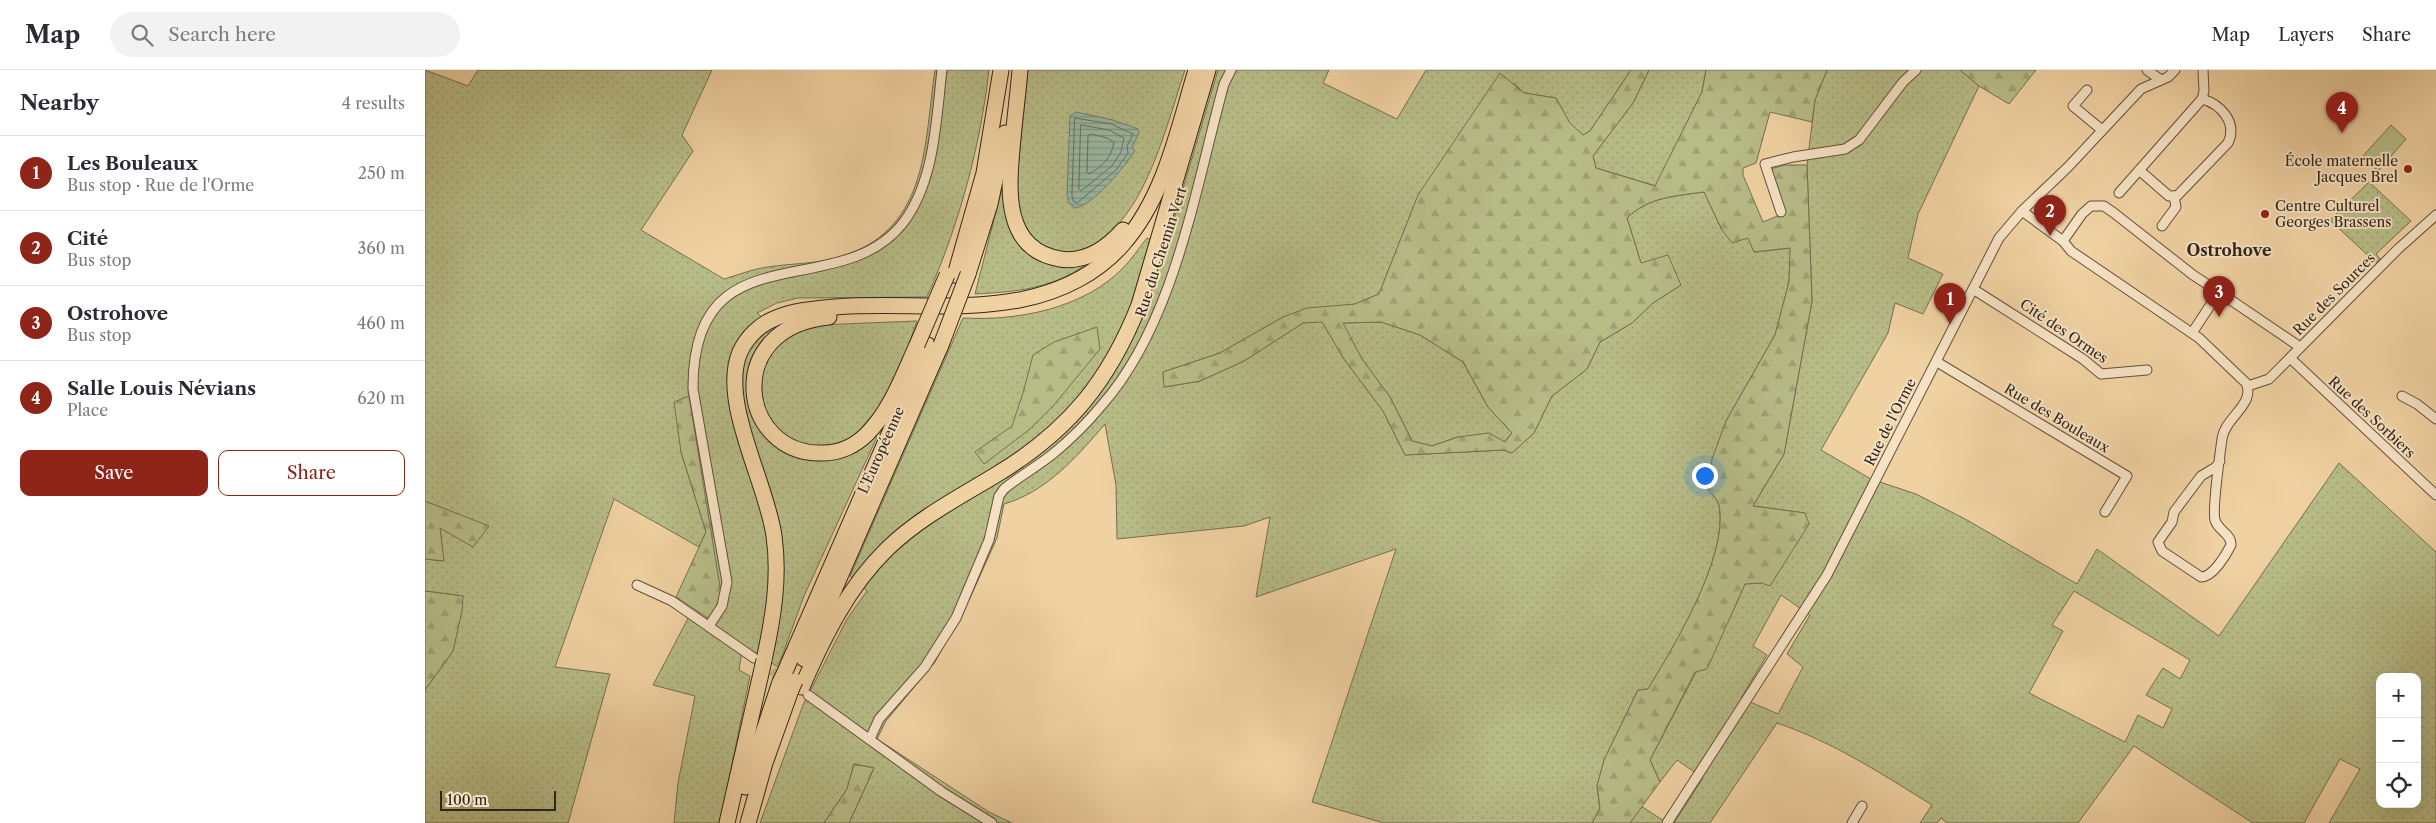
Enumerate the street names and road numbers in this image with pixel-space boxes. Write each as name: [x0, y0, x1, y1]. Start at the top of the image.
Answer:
street label: Rue du Chemin Vert: [1132, 185, 1191, 319]
street label: Rue des Sources: [2289, 249, 2379, 339]
street label: Cité des Ormes: [2017, 295, 2111, 367]
street label: Rue des Sorbiers: [2325, 372, 2419, 462]
street label: Rue de l'Orme: [1860, 375, 1920, 469]
street label: Rue des Bouleaux: [2001, 379, 2114, 457]
street label: L'Européenne: [854, 404, 908, 496]

